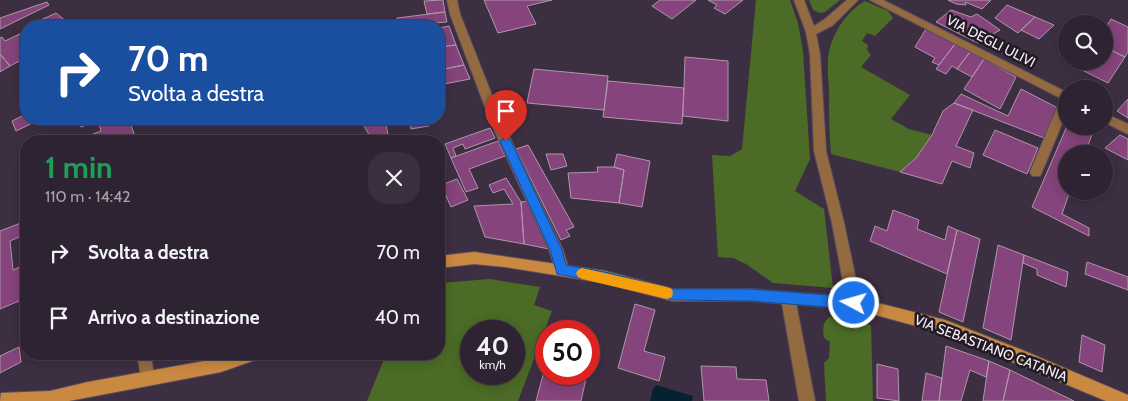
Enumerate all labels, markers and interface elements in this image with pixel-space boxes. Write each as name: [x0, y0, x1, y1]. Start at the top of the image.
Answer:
street label: VIA DEGLI ULIVI: [943, 11, 1039, 71]
map controls: [1058, 15, 1113, 200]
button: search: [1058, 15, 1113, 70]
text: 70 m: [128, 37, 209, 80]
icon: right: [45, 40, 110, 105]
text: Svolta a destra: [128, 80, 264, 107]
button: +: [1058, 80, 1113, 135]
pin: [485, 90, 527, 141]
icon: arrive: [492, 97, 520, 125]
button: −: [1058, 145, 1113, 200]
text: 1 min: [45, 149, 113, 186]
button: close: [368, 152, 420, 204]
text: 110 m · 14:42: [45, 187, 131, 206]
icon: right: [45, 239, 73, 267]
text: Svolta a destra: [88, 241, 209, 264]
text: 70 m: [376, 241, 420, 264]
position arrow: [827, 276, 879, 328]
icon: arrive: [45, 304, 73, 332]
text: Arrivo a destinazione: [88, 306, 259, 329]
text: 40 m: [375, 306, 420, 329]
street label: VIA SEBASTIANO CATANIA: [912, 311, 1070, 386]
speed limit sign: 50: [535, 320, 600, 385]
text: 40: [476, 331, 509, 361]
text: km/h: [479, 357, 506, 372]

